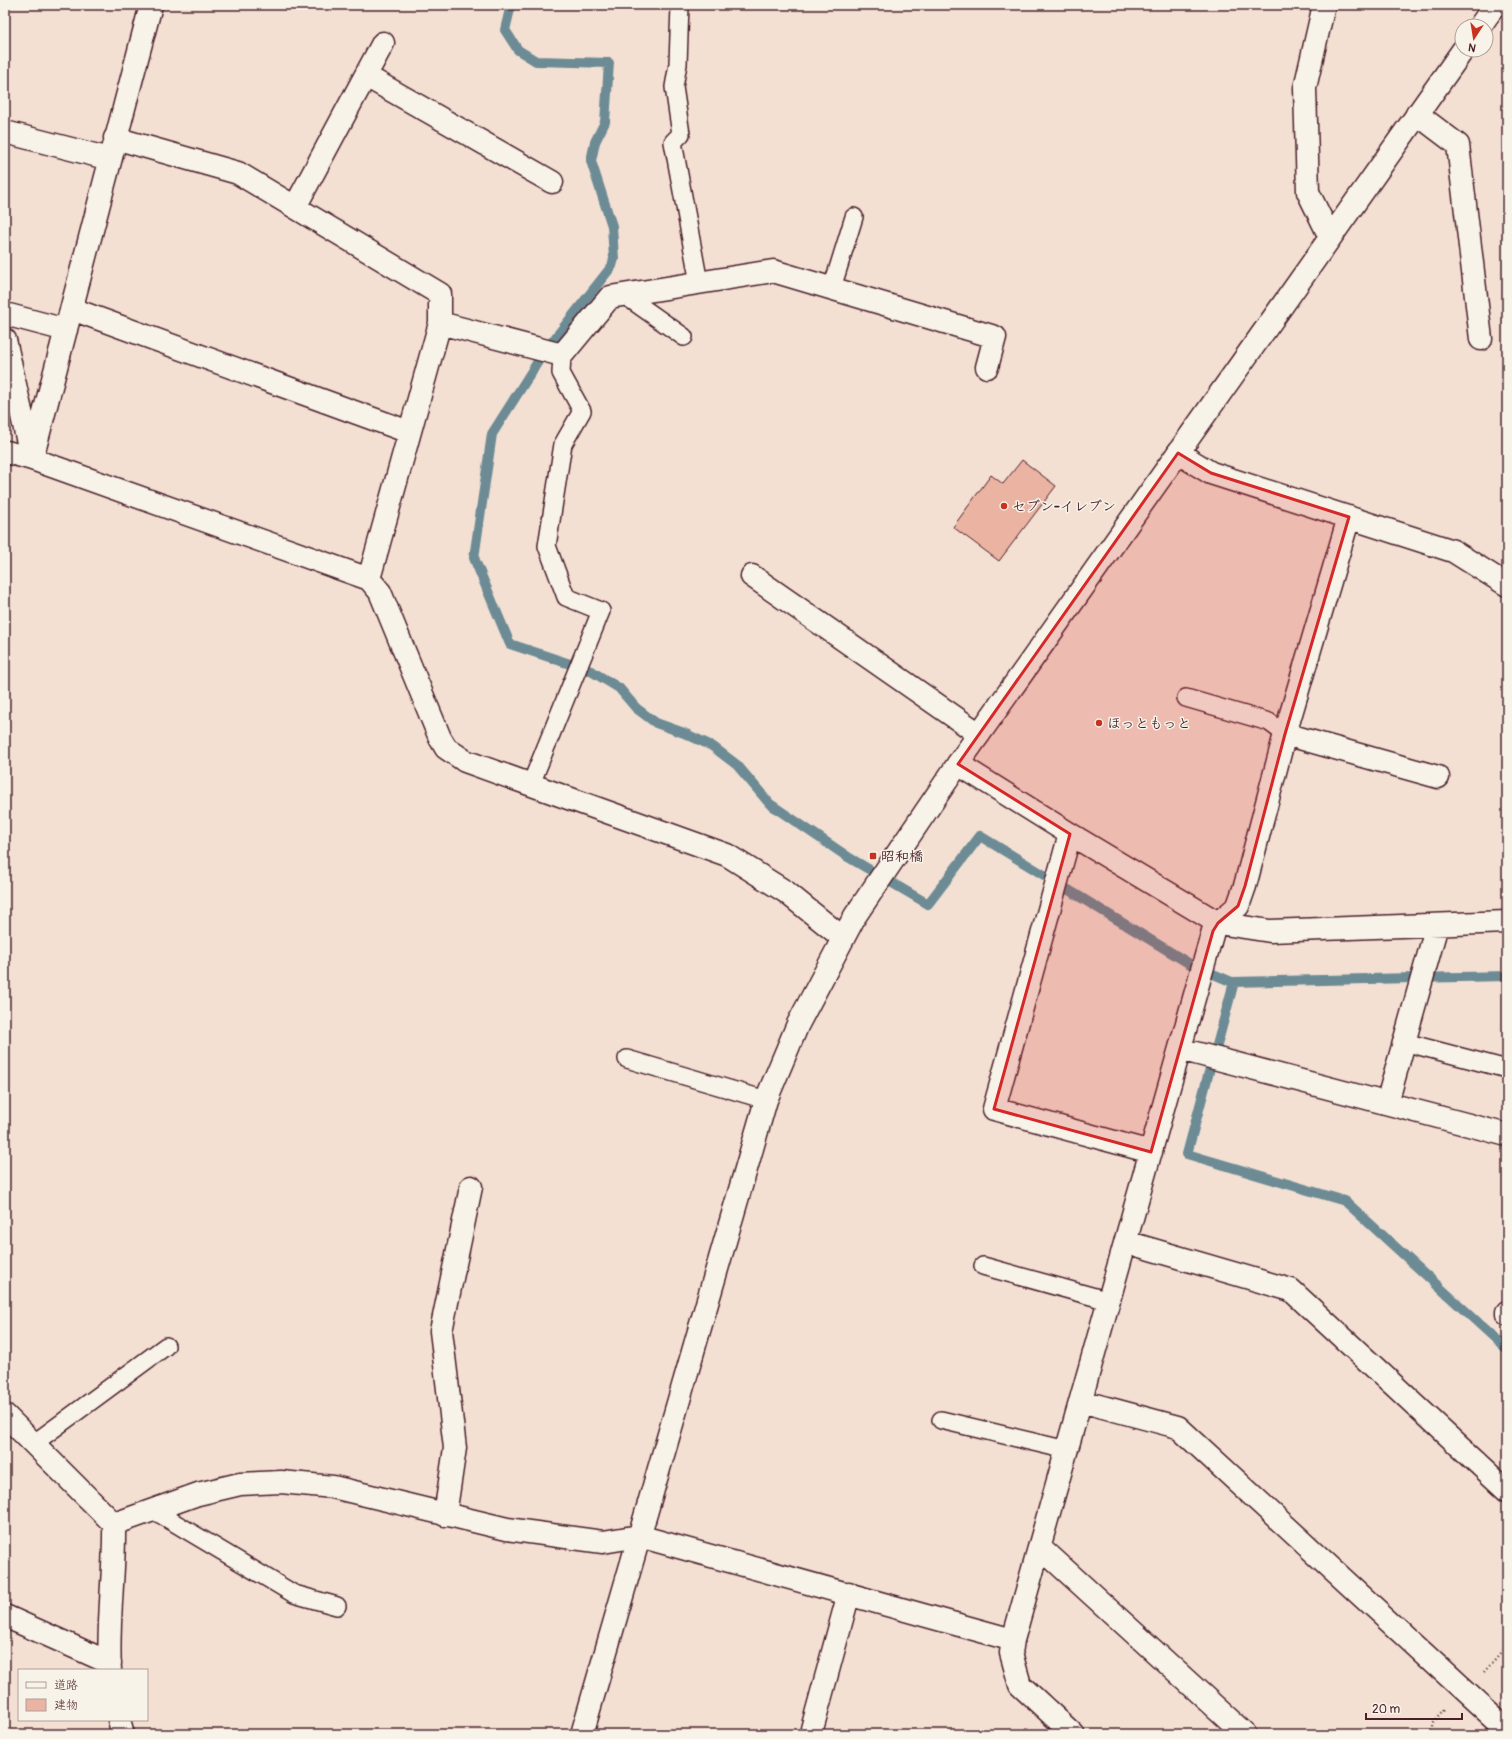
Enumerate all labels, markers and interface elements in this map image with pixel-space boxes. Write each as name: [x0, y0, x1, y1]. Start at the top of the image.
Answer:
north arrow: [1454, 18, 1494, 58]
text: N: [1466, 40, 1477, 54]
place label: セブン-イレブン: [1012, 498, 1116, 515]
marker: セブン-イレブン: [999, 501, 1009, 511]
place label: ほっともっと: [1107, 715, 1191, 732]
marker: ほっともっと: [1094, 718, 1104, 728]
place label: 昭和橋: [881, 848, 923, 865]
marker: 昭和橋: [868, 851, 878, 861]
legend: [18, 1669, 148, 1721]
text: 道路: [54, 1678, 78, 1693]
scale bar: [1366, 1695, 1462, 1721]
text: 建物: [54, 1698, 78, 1713]
text: 20 m: [1372, 1702, 1401, 1717]

